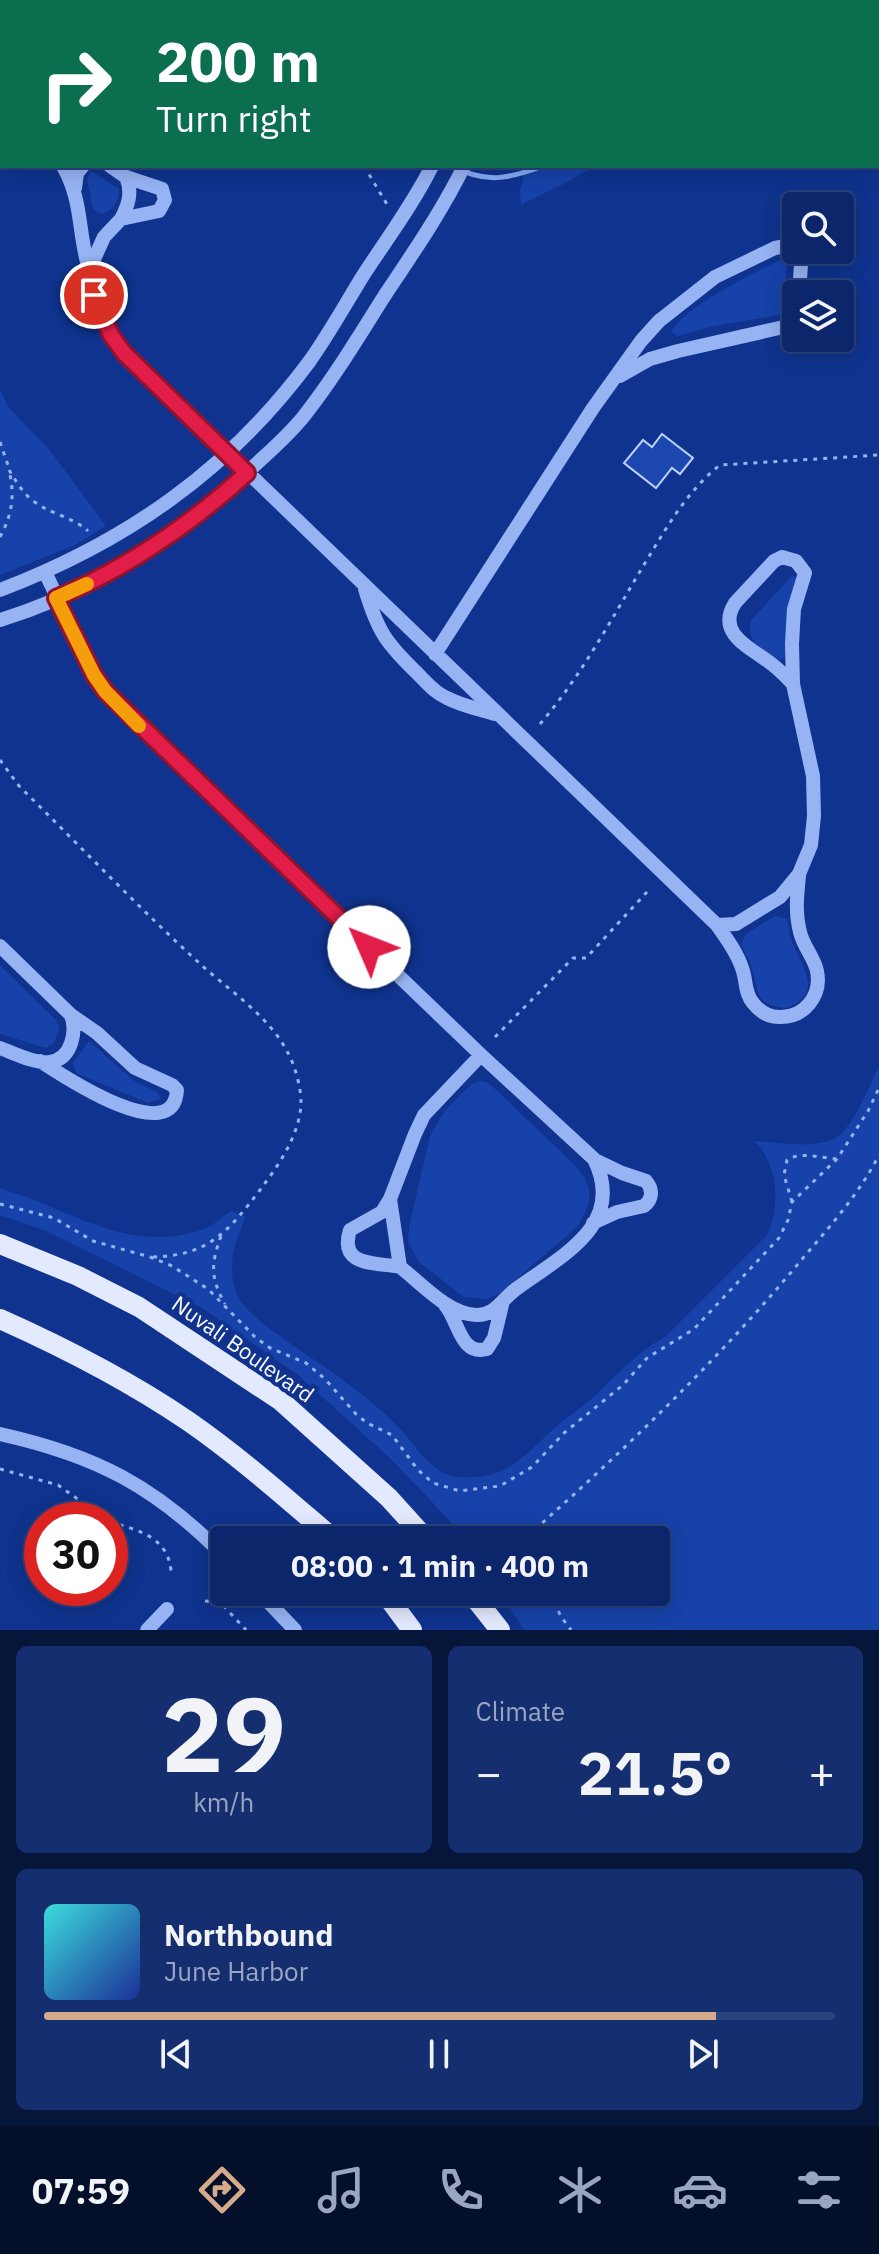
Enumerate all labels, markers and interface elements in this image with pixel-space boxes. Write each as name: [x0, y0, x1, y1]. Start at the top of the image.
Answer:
text: 200 m: [156, 25, 320, 97]
icon: right: [24, 32, 128, 136]
text: Turn right: [156, 95, 312, 142]
map controls: [782, 192, 854, 352]
button: search: [782, 192, 854, 264]
pin: [60, 261, 128, 329]
icon: arrive: [72, 273, 116, 317]
button: layers: [782, 280, 854, 352]
position arrow: [327, 905, 411, 989]
street label: Nuvali Boulevard: [166, 1289, 320, 1408]
speed limit sign: 30: [24, 1502, 128, 1606]
text: 08:00 · 1 min · 400 m: [291, 1546, 589, 1585]
text: 29: [161, 1665, 286, 1801]
text: Climate: [476, 1694, 565, 1728]
text: 21.5°: [578, 1733, 733, 1812]
text: −: [476, 1744, 502, 1801]
text: +: [809, 1744, 835, 1801]
text: km/h: [193, 1785, 254, 1819]
text: Northbound: [164, 1915, 333, 1954]
text: June Harbor: [164, 1954, 308, 1988]
icon: previous: [154, 2032, 198, 2076]
icon: pause: [417, 2032, 461, 2076]
icon: next: [681, 2032, 725, 2076]
icon: directions: [194, 2162, 250, 2218]
icon: music: [313, 2162, 369, 2218]
icon: phone: [433, 2162, 489, 2218]
icon: climate: [552, 2162, 608, 2218]
icon: car: [672, 2162, 728, 2218]
icon: filters: [791, 2162, 847, 2218]
text: 07:59: [32, 2167, 130, 2214]

